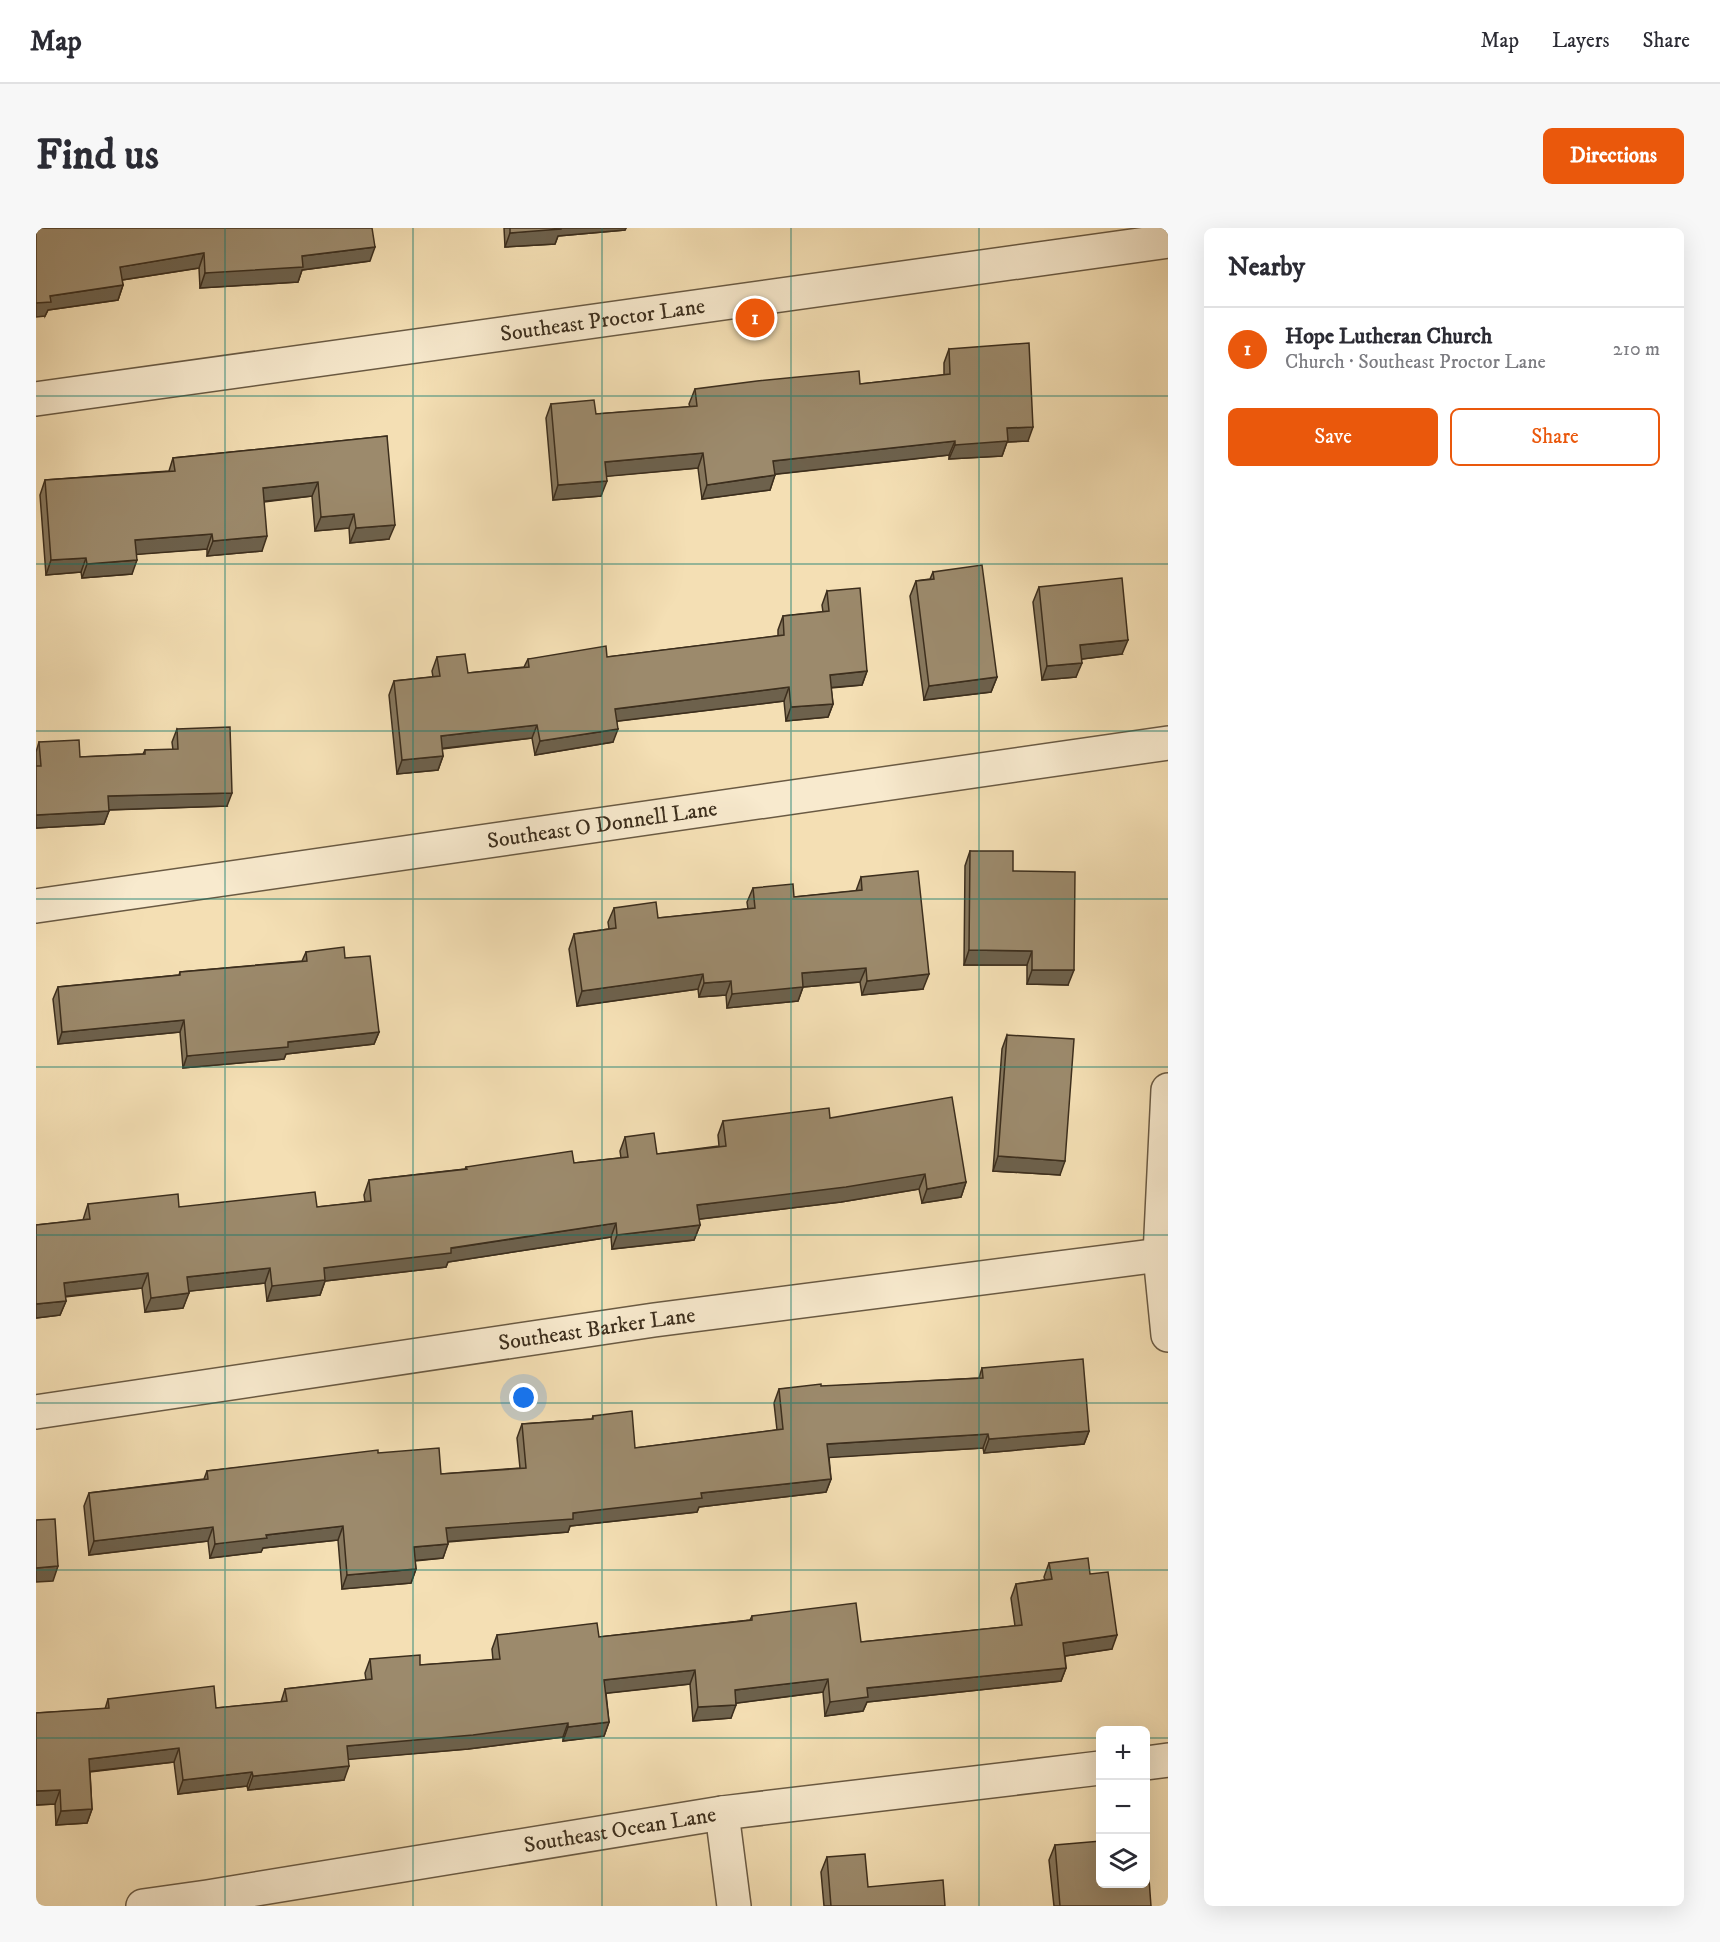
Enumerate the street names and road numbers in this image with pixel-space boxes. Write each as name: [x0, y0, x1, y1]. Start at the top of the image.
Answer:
street label: Southeast Proctor Lane: [498, 292, 707, 348]
street label: Southeast O Donnell Lane: [485, 795, 719, 854]
street label: Southeast Barker Lane: [496, 1301, 697, 1357]
street label: Southeast Ocean Lane: [522, 1801, 718, 1859]

